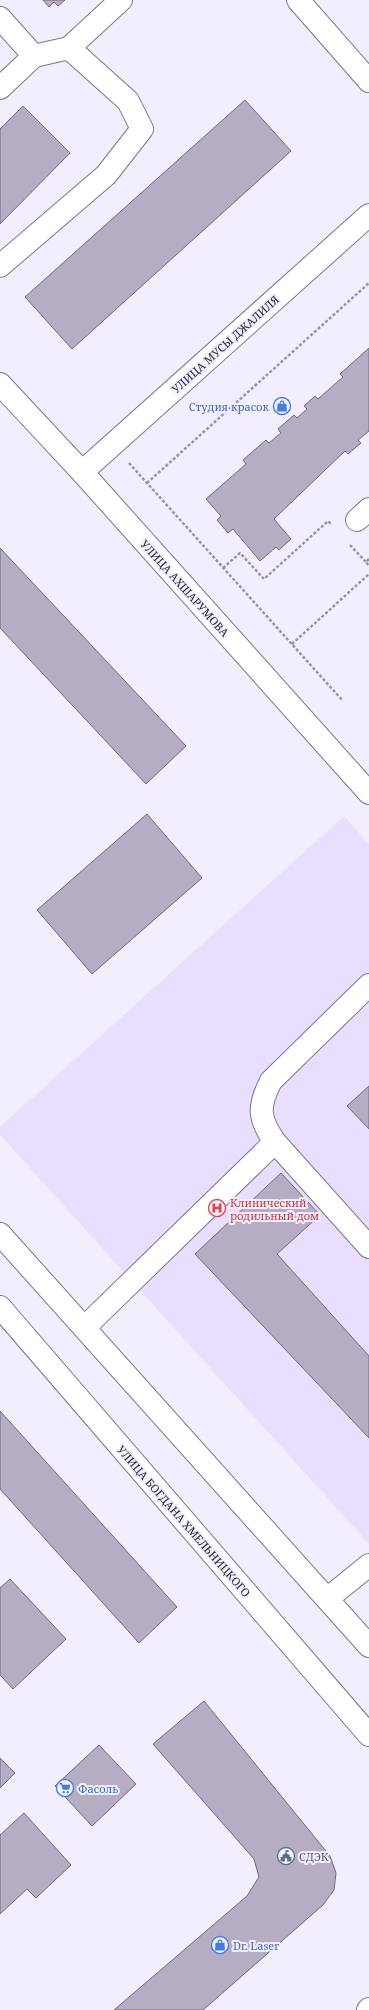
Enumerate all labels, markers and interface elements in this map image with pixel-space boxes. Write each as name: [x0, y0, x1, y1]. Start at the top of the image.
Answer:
street label: УЛИЦА МУСЫ ДЖАЛИЛЯ: [168, 292, 282, 396]
shop icon: Студия красок: [272, 396, 292, 416]
place label: Студия красок: [189, 399, 269, 414]
street label: УЛИЦА АХШАРУМОВА: [137, 536, 233, 640]
place label: Клинический родильный дом: [230, 1195, 319, 1223]
hospital icon: Клинический родильный дом: [207, 1198, 227, 1218]
street label: УЛИЦА БОГДАНА ХМЕЛЬНИЦКОГО: [114, 1442, 254, 1600]
supermarket icon: Фасоль: [55, 1778, 75, 1798]
place label: Фасоль: [78, 1781, 118, 1796]
public building icon: СДЭК: [276, 1846, 296, 1866]
place label: СДЭК: [299, 1849, 329, 1864]
shop icon: Dr. Laser: [210, 1935, 230, 1955]
place label: Dr. Laser: [233, 1938, 280, 1953]

